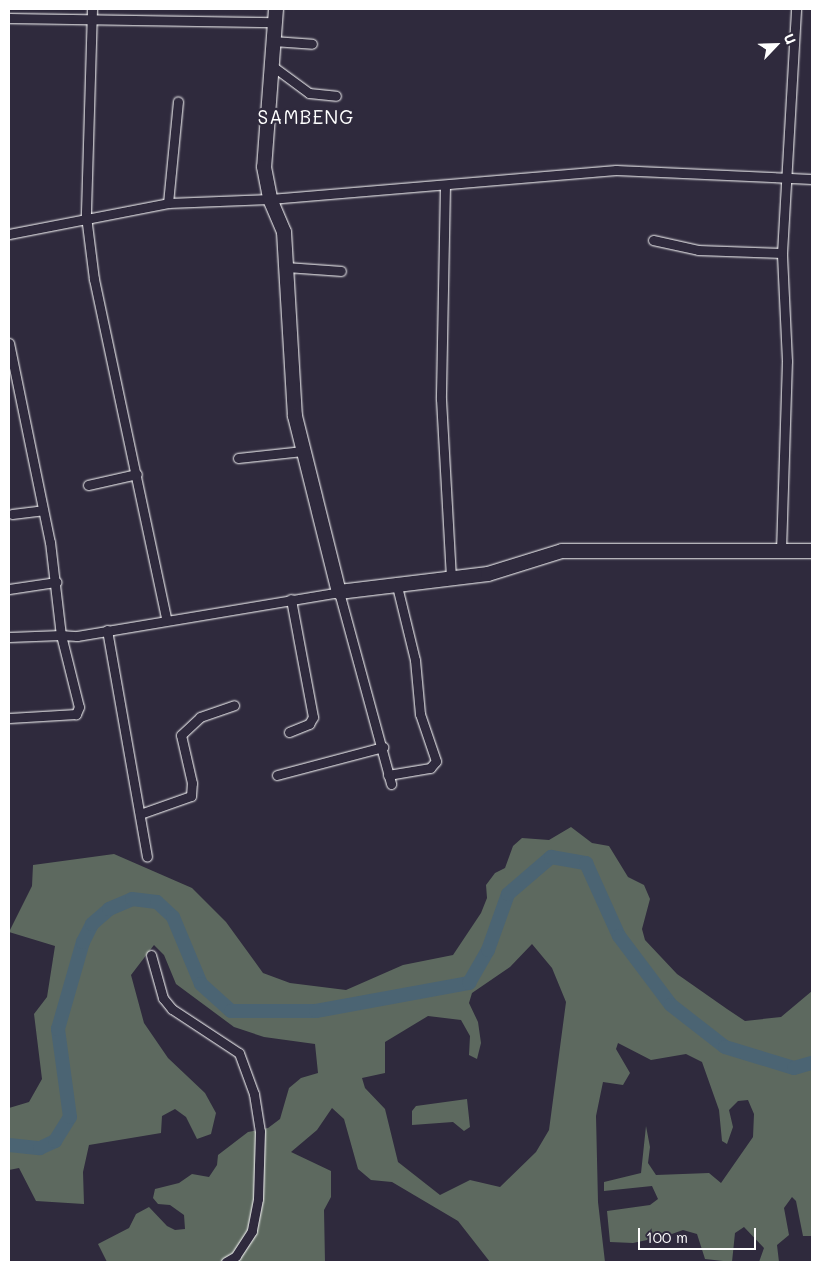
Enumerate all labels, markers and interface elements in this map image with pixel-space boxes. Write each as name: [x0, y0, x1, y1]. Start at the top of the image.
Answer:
north arrow: [751, 20, 801, 70]
text: U: [779, 30, 801, 47]
district label: SAMBENG: [257, 106, 355, 128]
scale bar: [641, 1218, 758, 1250]
text: 100 m: [646, 1227, 688, 1247]

